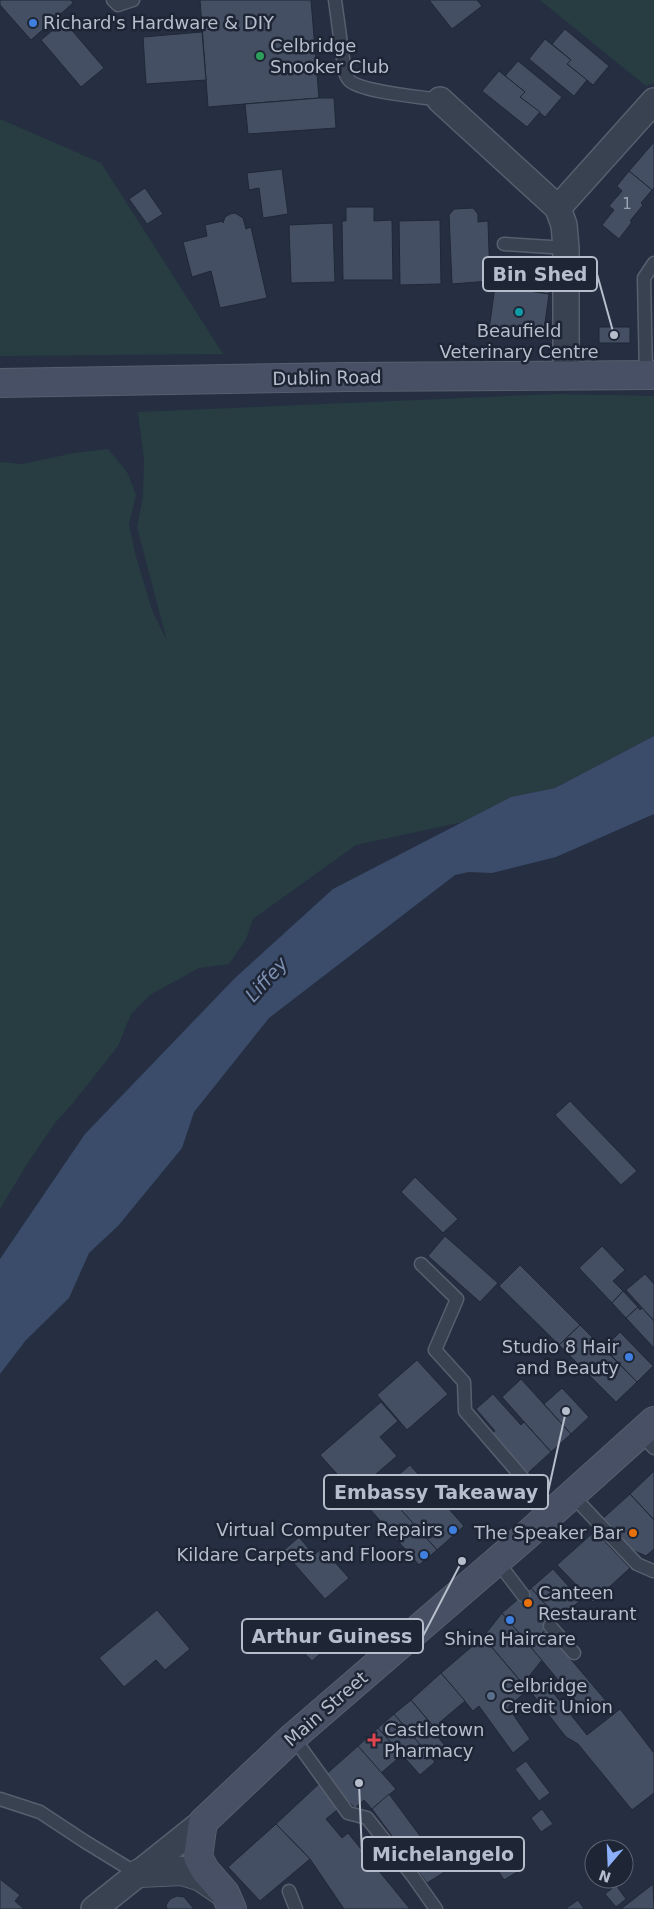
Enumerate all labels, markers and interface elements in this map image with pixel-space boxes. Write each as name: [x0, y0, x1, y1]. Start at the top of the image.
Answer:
place label: Richard's Hardware & DIY: [43, 12, 275, 33]
marker: Richard's Hardware & DIY: [27, 17, 39, 29]
place label: Celbridge Snooker Club: [270, 35, 389, 77]
marker: Celbridge Snooker Club: [254, 50, 266, 62]
house number: 1: [622, 195, 632, 213]
callout: Bin Shed: [483, 257, 597, 291]
text: Bin Shed: [493, 263, 587, 285]
marker: Beaufield Veterinary Centre: [513, 306, 525, 318]
place label: Beaufield Veterinary Centre: [440, 320, 598, 362]
street label: Dublin Road: [272, 366, 382, 389]
water label: Liffey: [240, 952, 292, 1006]
place label: Studio 8 Hair and Beauty: [502, 1336, 620, 1378]
marker: Studio 8 Hair and Beauty: [623, 1351, 635, 1363]
callout: Embassy Takeaway: [324, 1475, 548, 1509]
text: Embassy Takeaway: [334, 1481, 539, 1503]
place label: Virtual Computer Repairs: [216, 1519, 443, 1540]
place label: The Speaker Bar: [473, 1522, 624, 1543]
marker: Virtual Computer Repairs: [447, 1524, 459, 1536]
marker: The Speaker Bar: [627, 1527, 639, 1539]
place label: Kildare Carpets and Floors: [177, 1544, 414, 1565]
marker: Kildare Carpets and Floors: [418, 1549, 430, 1561]
place label: Canteen Restaurant: [538, 1582, 637, 1624]
marker: Canteen Restaurant: [522, 1597, 534, 1609]
marker: Shine Haircare: [504, 1614, 516, 1626]
callout: Arthur Guiness: [242, 1619, 423, 1653]
text: Arthur Guiness: [252, 1625, 412, 1647]
place label: Shine Haircare: [444, 1628, 576, 1649]
street label: Main Street: [280, 1667, 372, 1750]
place label: Celbridge Credit Union: [501, 1675, 613, 1717]
marker: Celbridge Credit Union: [485, 1690, 497, 1702]
place label: Castletown Pharmacy: [384, 1719, 484, 1761]
marker: Castletown Pharmacy: [368, 1734, 380, 1746]
callout: Michelangelo: [362, 1837, 524, 1871]
north arrow: [584, 1839, 634, 1889]
text: Michelangelo: [372, 1843, 514, 1865]
text: N: [597, 1867, 613, 1886]

